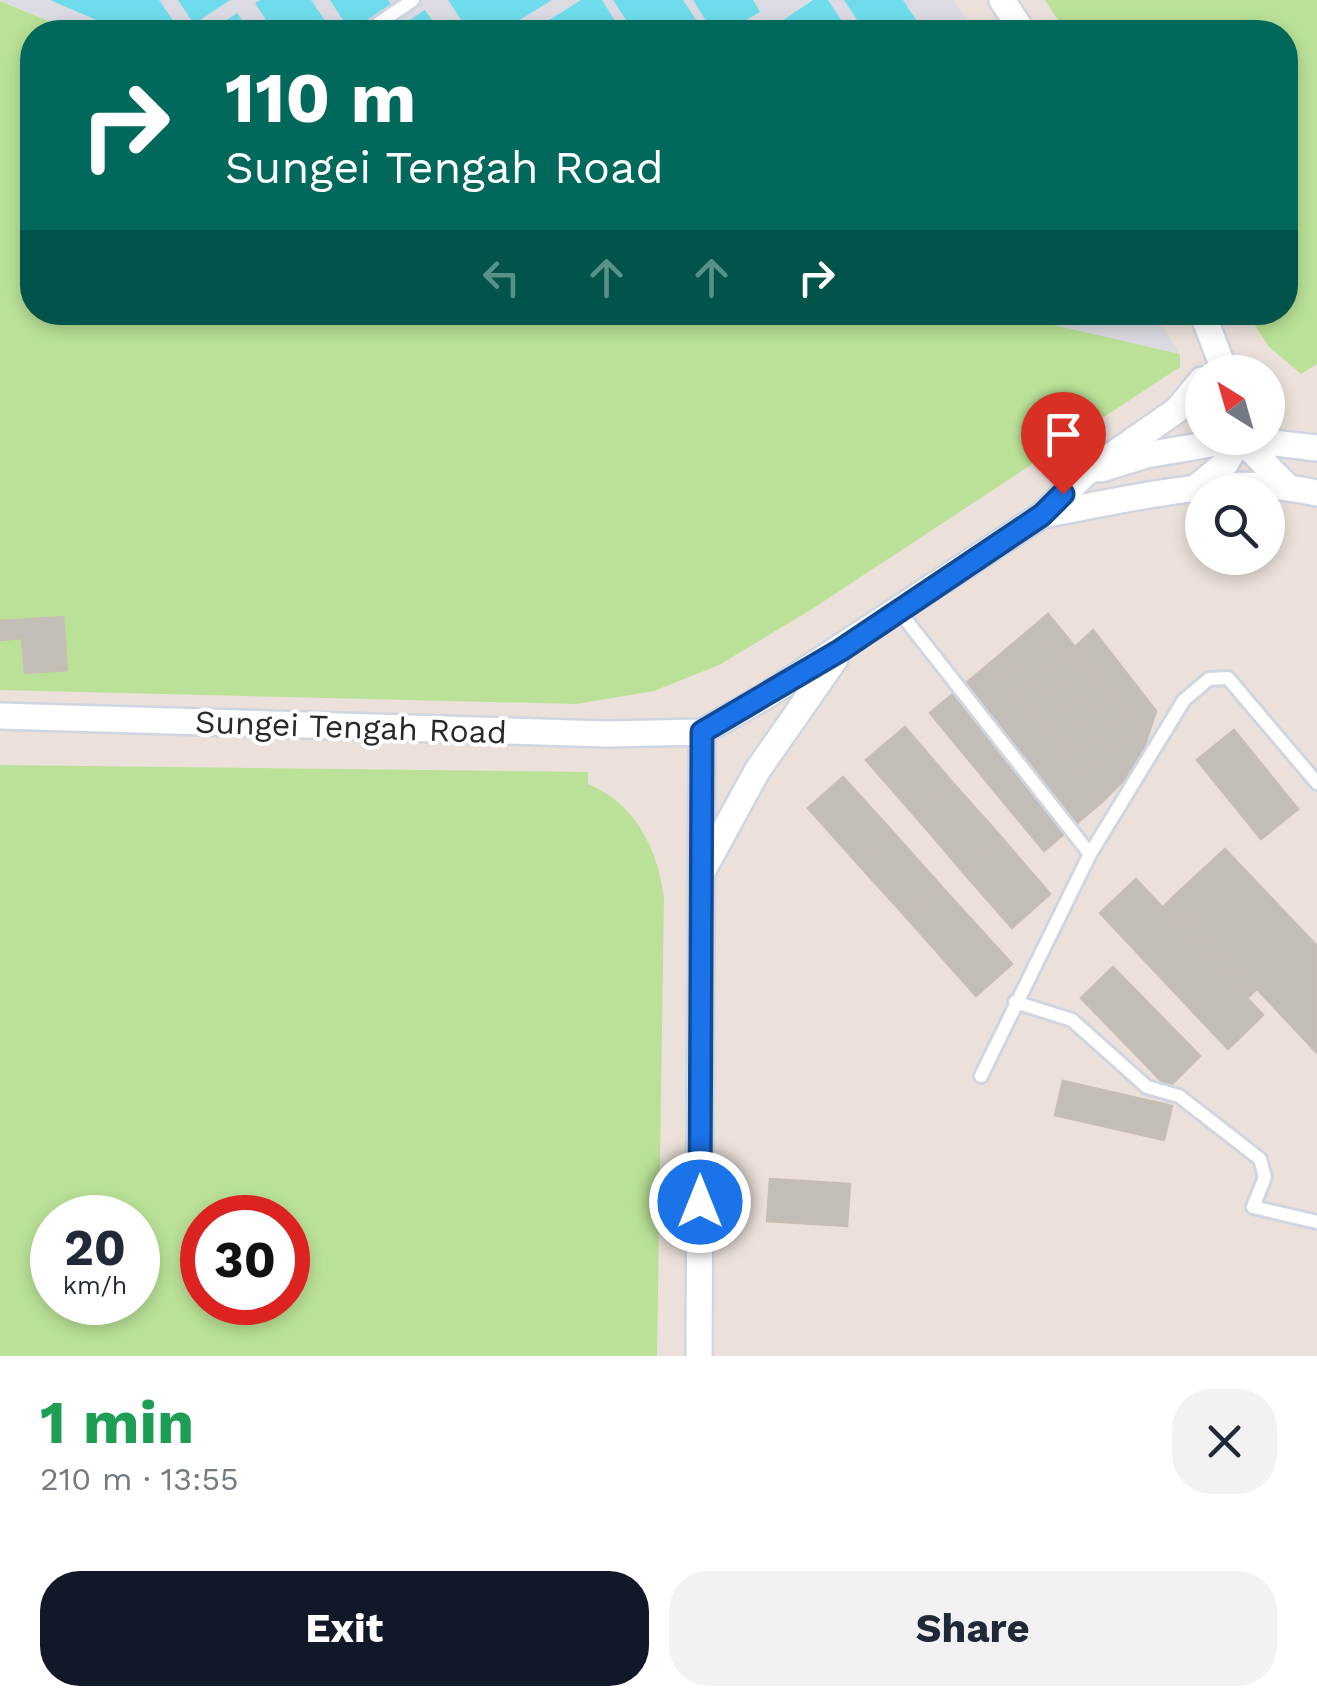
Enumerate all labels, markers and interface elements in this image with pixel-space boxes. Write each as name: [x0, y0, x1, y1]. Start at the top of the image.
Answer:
text: 110 m: [225, 57, 416, 139]
icon: right: [60, 60, 190, 190]
text: Sungei Tengah Road: [225, 141, 664, 194]
icon: left: [474, 250, 529, 305]
icon: ahead: [579, 250, 634, 305]
icon: ahead: [684, 250, 739, 305]
icon: right: [789, 250, 844, 305]
north arrow: [1185, 355, 1285, 455]
map controls: [1185, 355, 1285, 575]
pin: [1021, 392, 1106, 495]
icon: arrive: [1036, 407, 1091, 462]
button: search: [1185, 475, 1285, 575]
street label: Sungei Tengah Road: [194, 703, 508, 751]
position arrow: [648, 1150, 752, 1254]
speed limit sign: 30: [180, 1195, 310, 1325]
text: 20: [64, 1218, 126, 1277]
text: km/h: [63, 1271, 127, 1300]
text: 1 min: [40, 1387, 194, 1458]
button: close: [1172, 1389, 1277, 1494]
text: 210 m · 13:55: [40, 1460, 239, 1498]
button: Exit: [40, 1571, 649, 1686]
button: Share: [669, 1571, 1277, 1686]

